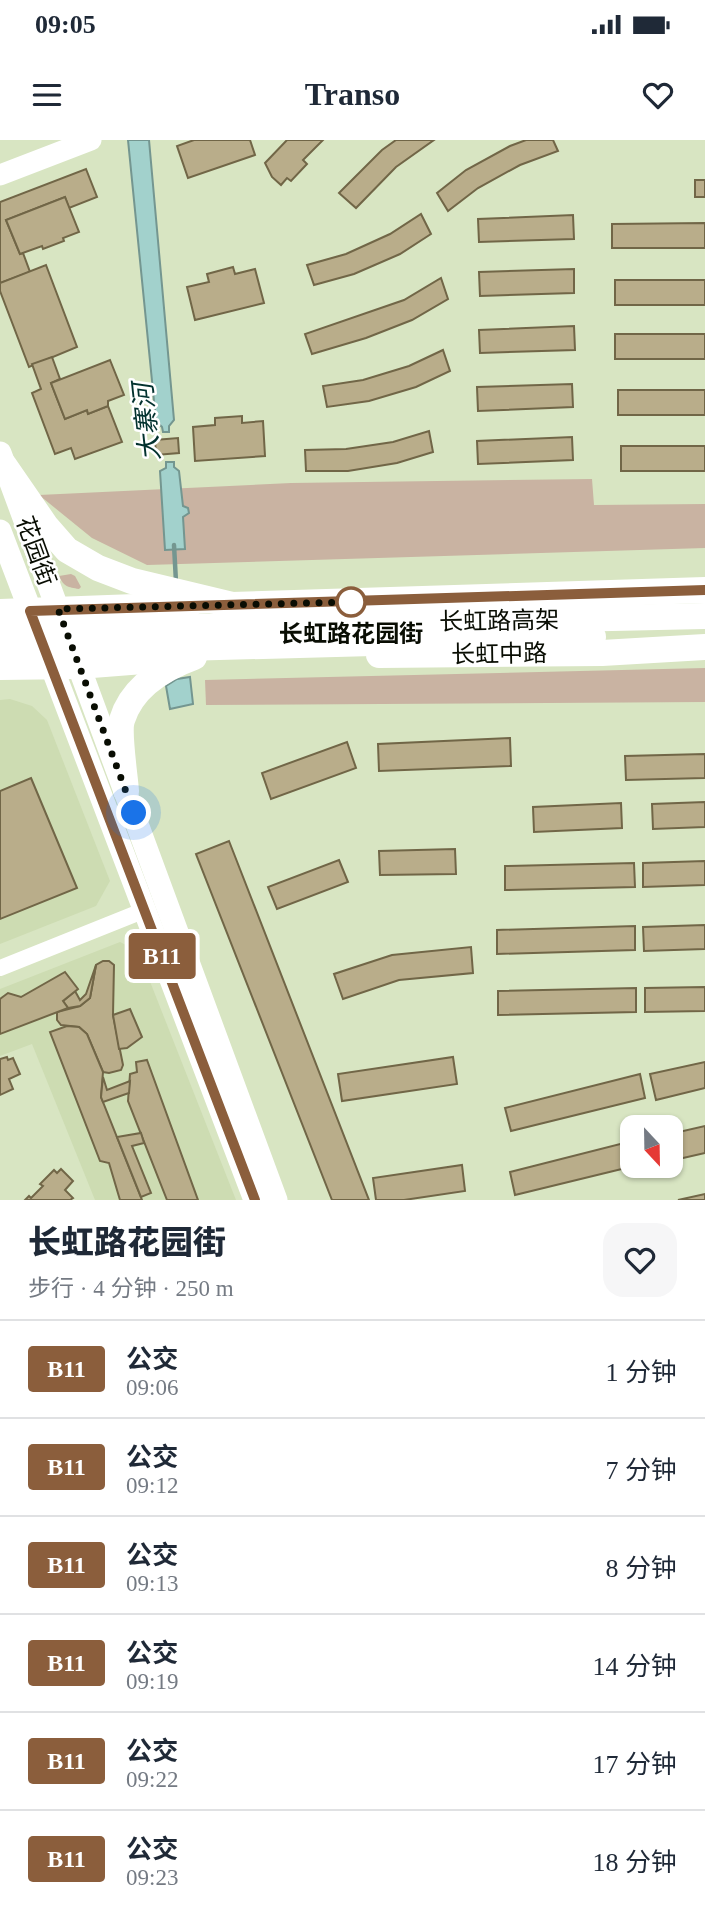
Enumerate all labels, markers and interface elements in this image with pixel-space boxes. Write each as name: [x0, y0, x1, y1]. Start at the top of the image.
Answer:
text: 09:05: [35, 10, 96, 39]
icon: menu: [28, 76, 66, 114]
text: Transo: [305, 76, 400, 112]
icon: heart: [639, 76, 677, 114]
water label: 大寨河: [128, 377, 165, 462]
street label: 花园街: [11, 513, 61, 589]
marker: 长虹路花园街: [336, 587, 366, 617]
street label: 长虹路高架: [439, 607, 559, 635]
place label: 长虹路花园街: [279, 621, 423, 647]
street label: 长虹中路: [451, 640, 547, 668]
your location: [116, 795, 151, 830]
line badge: B11: [122, 933, 202, 979]
text: B11: [143, 943, 181, 969]
north arrow: [620, 1115, 682, 1178]
map controls: [620, 1115, 683, 1178]
button: heart: [603, 1223, 677, 1297]
text: 长虹路花园街: [28, 1225, 226, 1261]
text: 步行 · 4 分钟 · 250 m: [28, 1276, 234, 1301]
text: 公交: [126, 1345, 178, 1374]
text: B11: [47, 1356, 86, 1382]
text: 1 分钟: [605, 1358, 677, 1387]
text: 09:06: [126, 1375, 178, 1400]
text: 公交: [126, 1443, 178, 1472]
text: B11: [47, 1454, 86, 1480]
text: 7 分钟: [605, 1456, 677, 1485]
text: 09:12: [126, 1473, 178, 1498]
text: 公交: [126, 1541, 178, 1570]
text: B11: [47, 1552, 86, 1578]
text: 8 分钟: [605, 1554, 677, 1583]
text: 09:13: [126, 1571, 178, 1596]
text: 公交: [126, 1639, 178, 1668]
text: B11: [47, 1650, 86, 1676]
text: 14 分钟: [592, 1652, 677, 1681]
text: 09:19: [126, 1669, 178, 1694]
text: 公交: [126, 1737, 178, 1766]
text: B11: [47, 1748, 86, 1774]
text: 17 分钟: [592, 1750, 677, 1779]
text: 09:22: [126, 1767, 178, 1792]
text: 公交: [126, 1835, 178, 1864]
text: B11: [47, 1846, 86, 1872]
text: 18 分钟: [592, 1848, 677, 1877]
text: 09:23: [126, 1865, 178, 1890]

